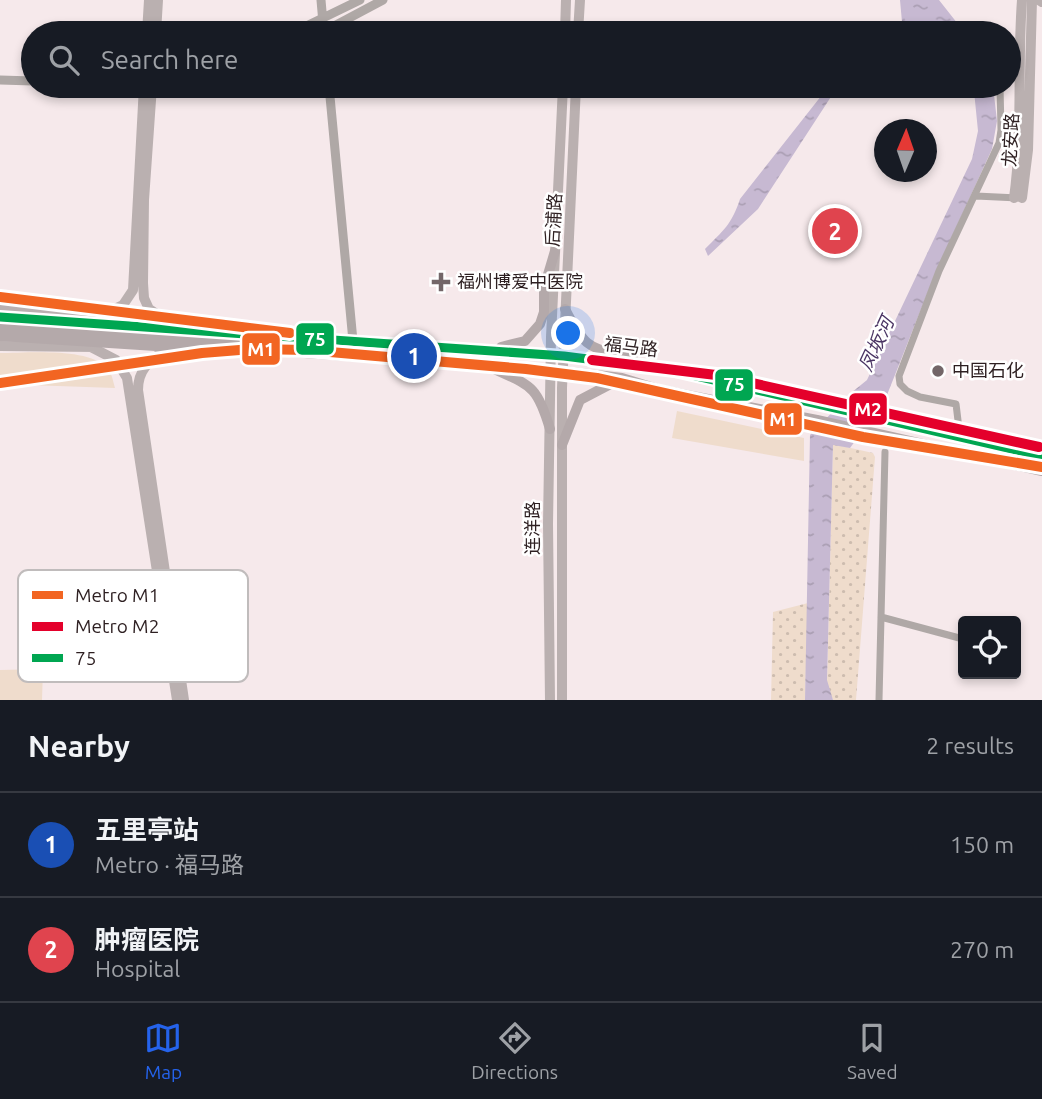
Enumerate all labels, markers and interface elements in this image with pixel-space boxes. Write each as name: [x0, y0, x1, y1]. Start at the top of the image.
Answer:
search box: [21, 21, 1021, 98]
icon: search: [45, 41, 83, 79]
text: Search here: [101, 45, 238, 74]
street label: 龙安路: [999, 112, 1021, 167]
north arrow: [874, 119, 937, 182]
street label: 后浦路: [542, 192, 564, 247]
pin: 2: [812, 205, 858, 257]
place label: 福州博爱中医院: [457, 271, 583, 291]
marker: 福州博爱中医院: [431, 272, 451, 292]
water label: 凤坂河: [854, 310, 900, 374]
your location: [551, 316, 585, 350]
line badge: 75: [295, 322, 335, 356]
text: 75: [304, 328, 326, 350]
pin: 1: [391, 330, 437, 382]
line badge: M1: [241, 332, 281, 366]
street label: 福马路: [603, 333, 659, 359]
text: M1: [247, 338, 275, 360]
place label: 中国石化: [952, 360, 1024, 380]
marker: 中国石化: [930, 363, 946, 379]
line badge: 75: [714, 368, 754, 402]
text: 75: [723, 373, 745, 395]
line badge: M2: [848, 392, 888, 426]
text: M2: [854, 398, 882, 420]
line badge: M1: [763, 402, 803, 436]
text: M1: [769, 408, 797, 430]
street label: 连洋路: [522, 501, 542, 555]
legend: [18, 570, 248, 682]
text: Metro M1: [75, 584, 159, 606]
text: Metro M2: [75, 615, 159, 637]
map controls: [958, 616, 1021, 679]
button: locate: [958, 616, 1021, 679]
text: 75: [75, 647, 96, 669]
text: Nearby: [28, 729, 130, 763]
text: 2 results: [926, 733, 1014, 758]
text: 五里亭站: [95, 815, 199, 844]
text: 1: [45, 832, 57, 857]
text: 150 m: [950, 832, 1014, 857]
text: Metro · 福马路: [95, 852, 244, 877]
text: 肿瘤医院: [95, 925, 199, 954]
text: 2: [45, 937, 57, 962]
text: 270 m: [950, 937, 1014, 962]
text: Hospital: [95, 956, 180, 981]
tab: Map: [144, 1019, 182, 1083]
tab: Directions: [471, 1019, 558, 1083]
tab: Saved: [847, 1019, 898, 1083]

